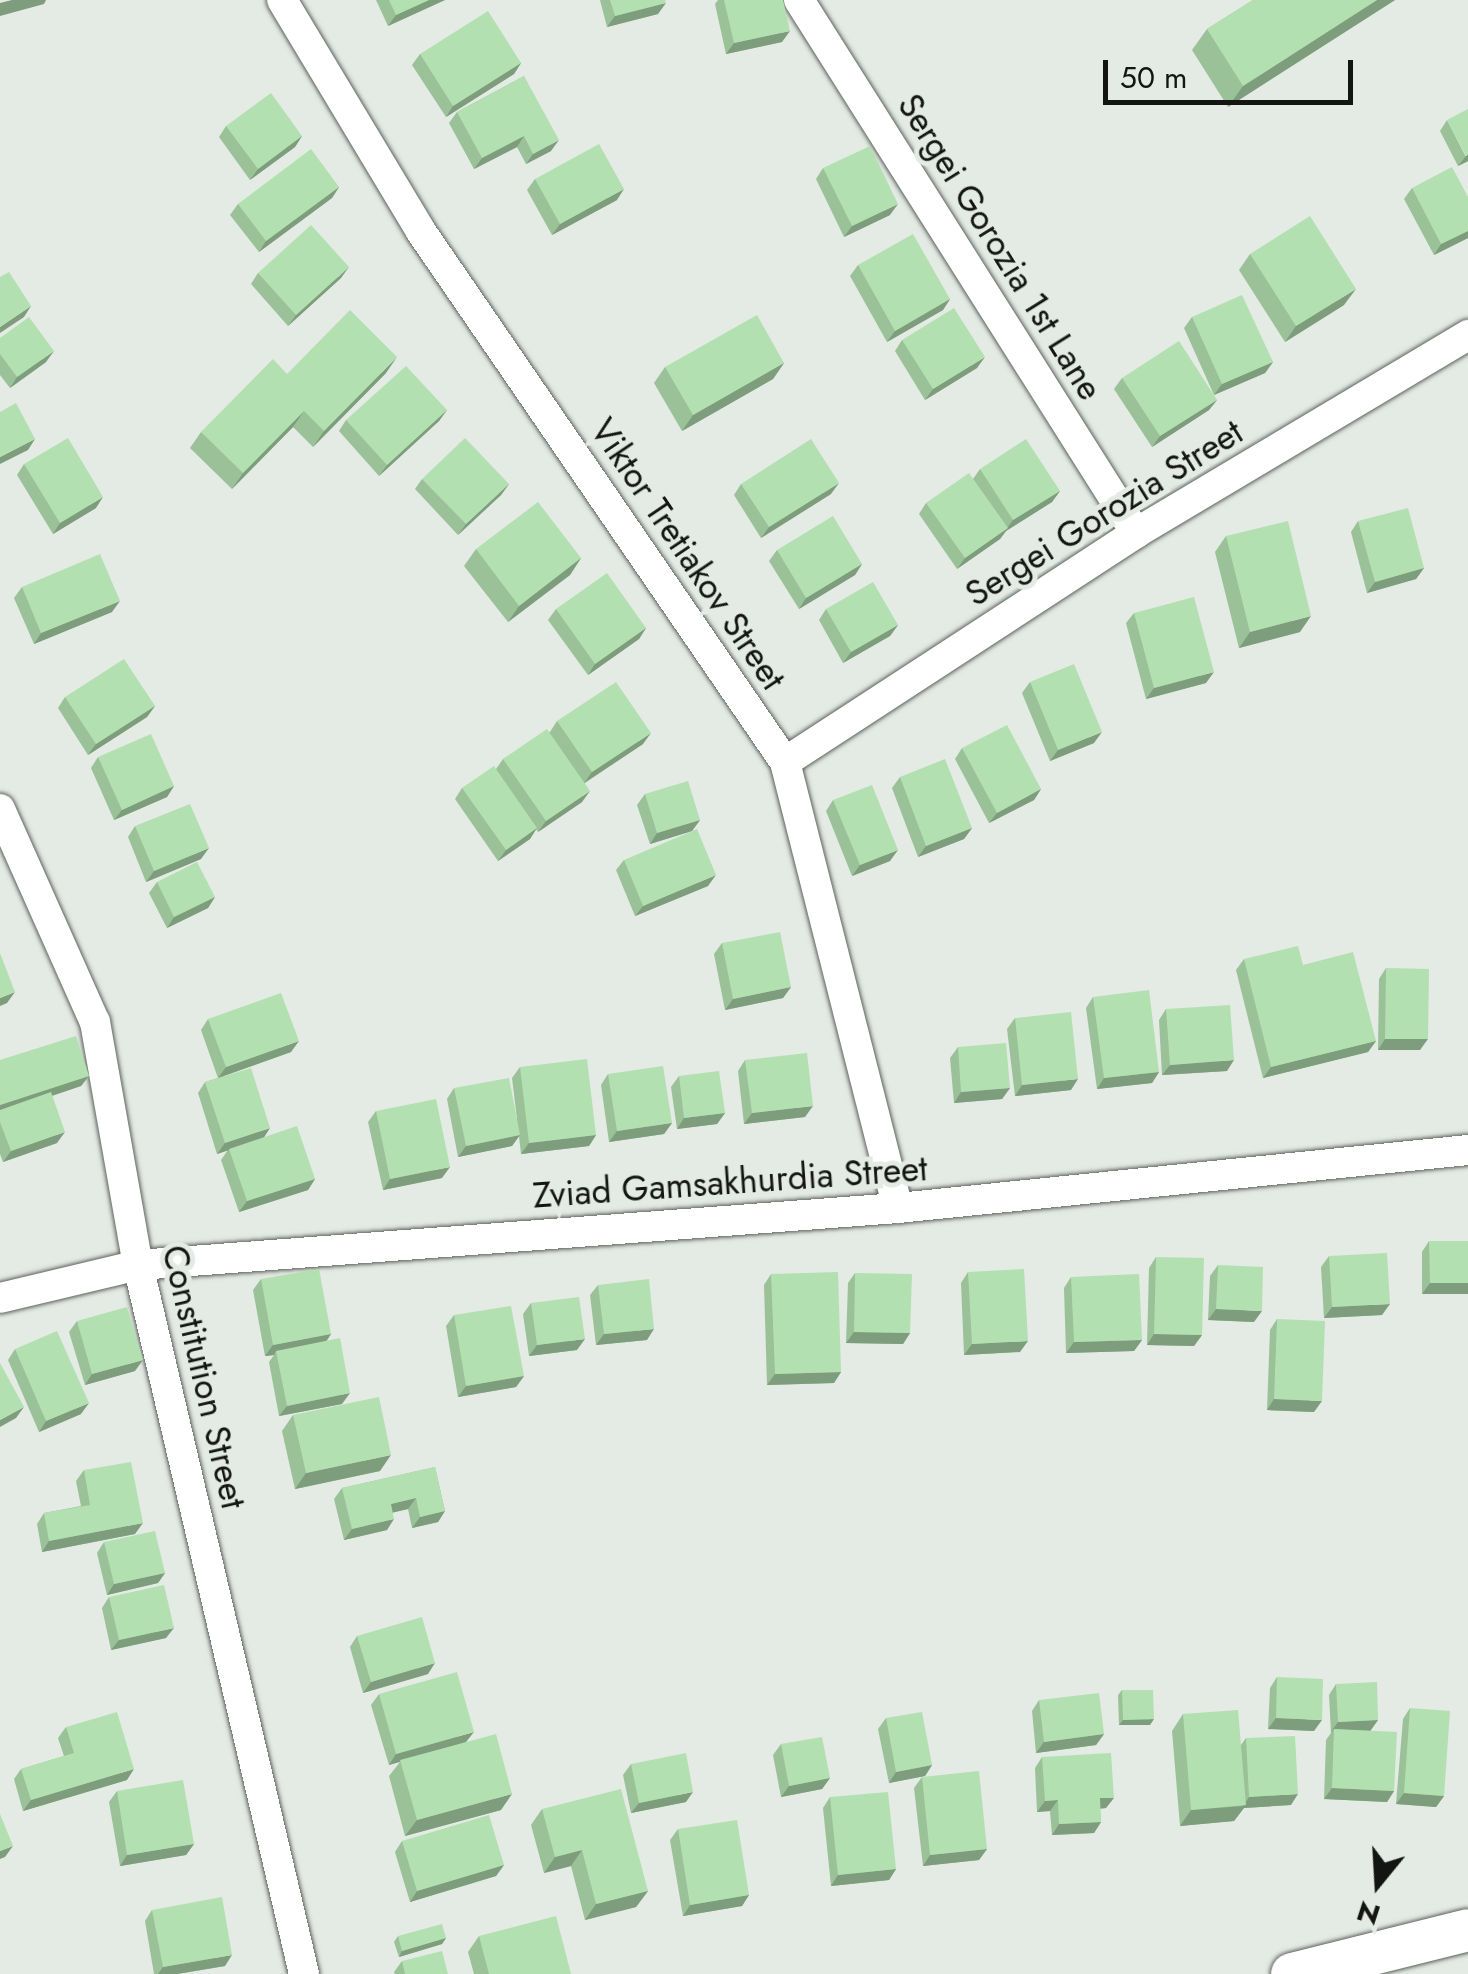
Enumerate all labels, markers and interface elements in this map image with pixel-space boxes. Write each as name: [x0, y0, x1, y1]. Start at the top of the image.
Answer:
scale bar: [1108, 40, 1358, 102]
text: 50 m: [1120, 56, 1187, 99]
street label: Sergei Gorozia 1st Lane: [889, 86, 1111, 408]
street label: Viktor Tretiakov Street: [582, 411, 794, 697]
street label: Sergei Gorozia Street: [958, 411, 1250, 615]
street label: Zviad Gamsakhurdia Street: [531, 1147, 929, 1217]
street label: Constitution Street: [153, 1241, 255, 1513]
north arrow: [1328, 1834, 1428, 1934]
text: N: [1352, 1890, 1385, 1936]

